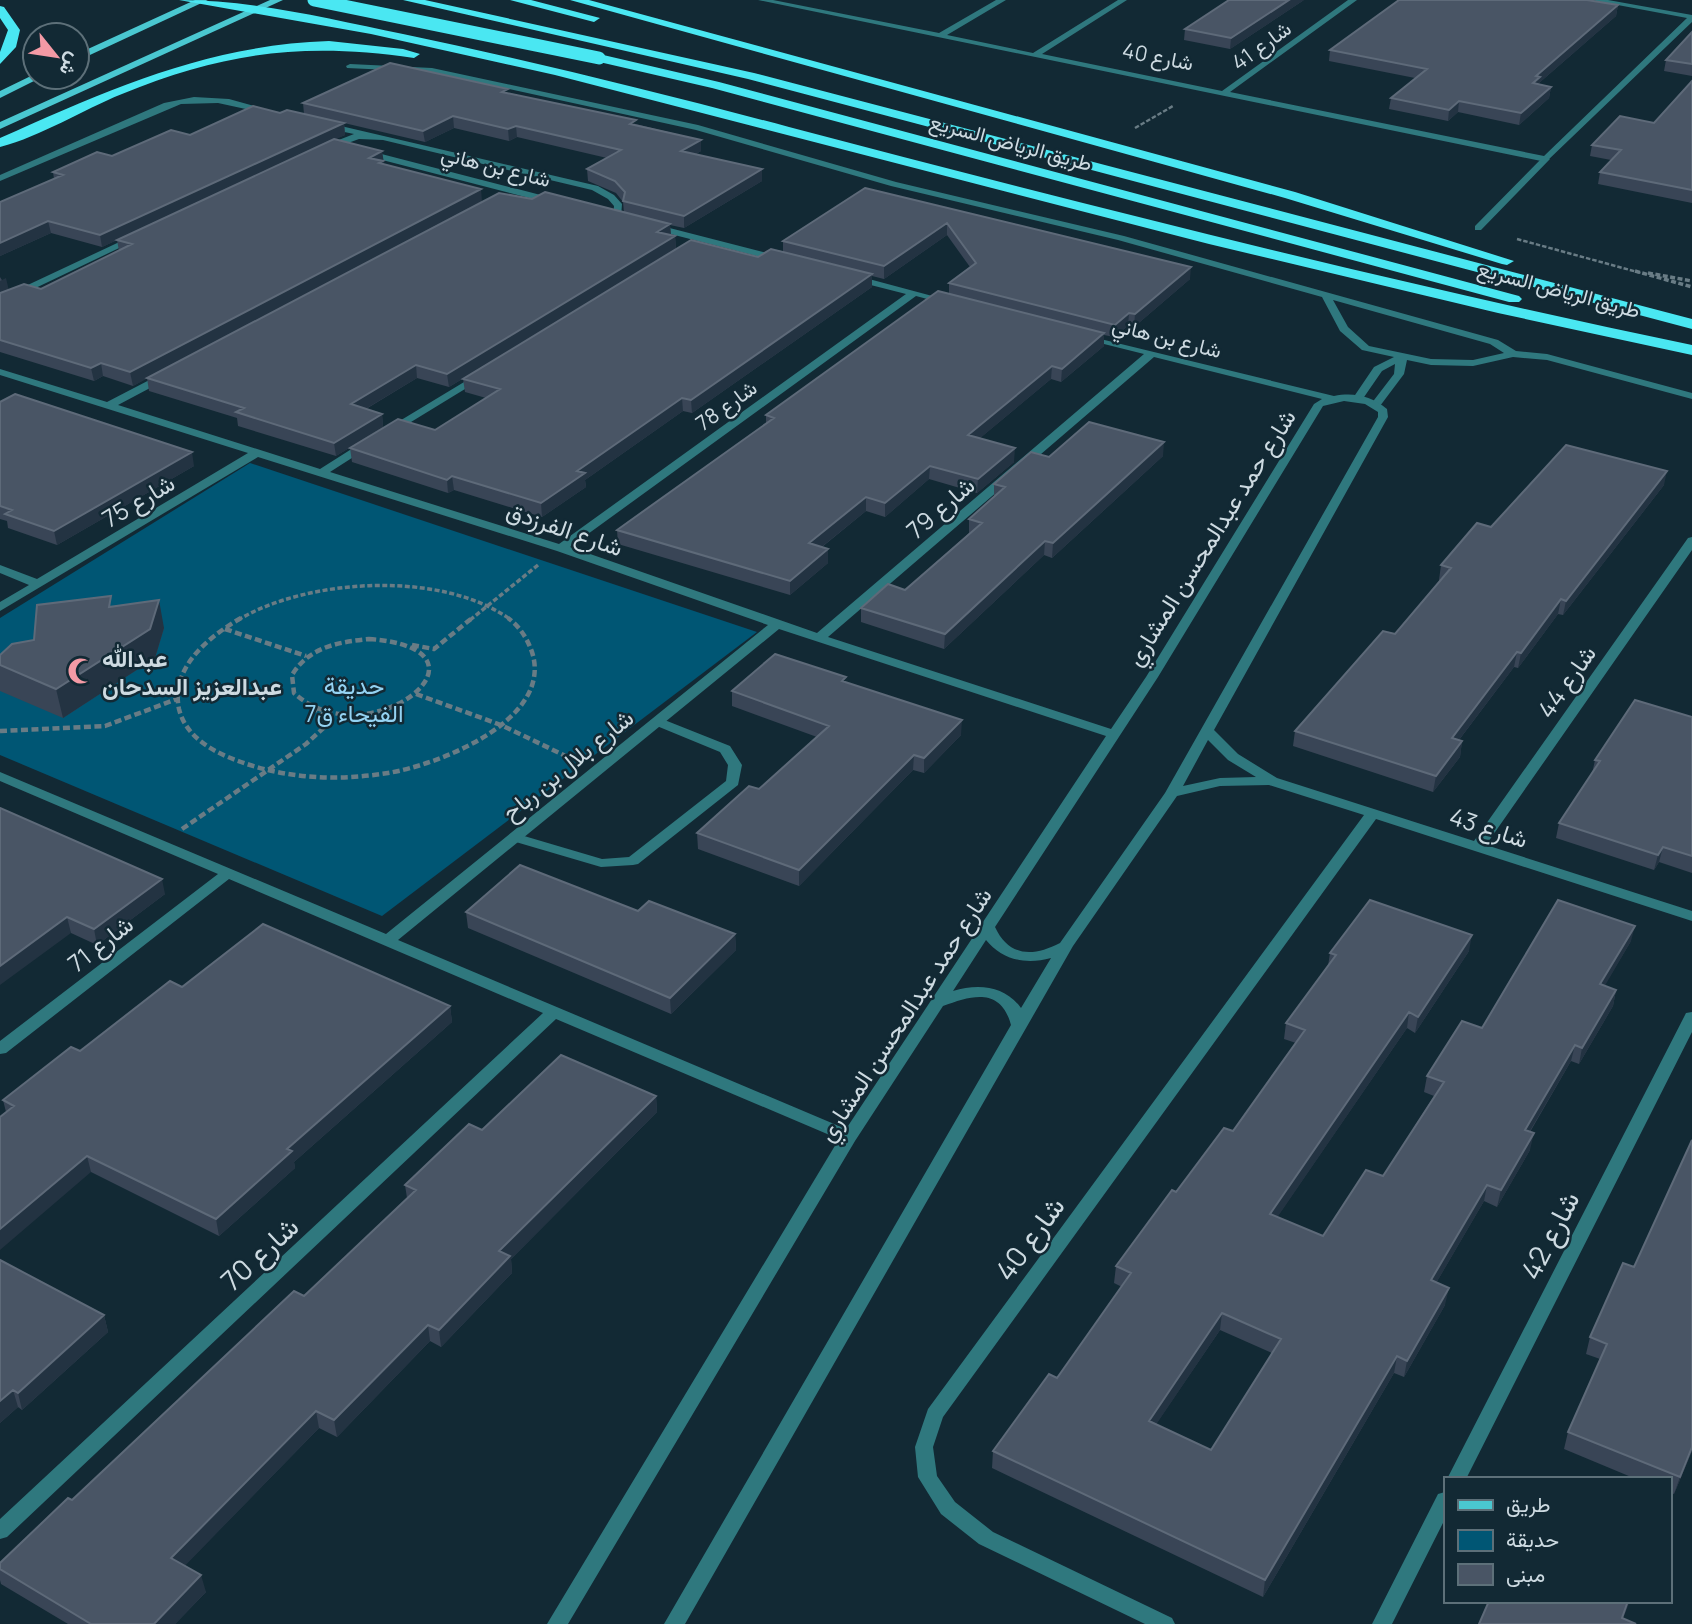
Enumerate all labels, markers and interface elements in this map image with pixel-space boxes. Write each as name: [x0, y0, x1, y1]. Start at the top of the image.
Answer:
street label: شارع 41: [1226, 14, 1297, 77]
north arrow: [21, 21, 91, 91]
street label: شارع 40: [1120, 35, 1196, 78]
text: ش: [54, 48, 88, 81]
street label: طريق الرياض السريع: [926, 107, 1095, 178]
street label: شارع بن هاني: [437, 139, 554, 197]
street label: طريق الرياض السريع: [1474, 254, 1643, 325]
street label: شارع بن هاني: [1108, 310, 1225, 368]
street label: شارع 78: [690, 373, 763, 437]
street label: شارع حمد عبدالمحسن المشاري: [1117, 402, 1306, 674]
street label: شارع 75: [96, 466, 181, 535]
street label: شارع 79: [899, 468, 982, 546]
street label: شارع الفرزدق: [502, 493, 628, 564]
street label: شارع 44: [1529, 638, 1604, 724]
place label: عبدالله عبدالعزيز السدحان: [102, 641, 282, 702]
mosque icon: عبدالله عبدالعزيز السدحان: [66, 656, 96, 686]
park label: حديقة الفيحاء ق7: [305, 668, 403, 729]
street label: شارع بلال بن رباح: [494, 701, 641, 828]
street label: شارع 43: [1445, 799, 1532, 856]
street label: شارع حمد عبدالمحسن المشاري: [809, 880, 1002, 1150]
street label: شارع 71: [60, 907, 140, 980]
street label: شارع 42: [1511, 1184, 1588, 1286]
street label: شارع 40: [986, 1188, 1073, 1288]
street label: شارع 70: [212, 1207, 307, 1299]
legend: [1444, 1477, 1671, 1603]
text: طريق: [1506, 1490, 1551, 1518]
text: حديقة: [1506, 1525, 1559, 1553]
text: مبنى: [1506, 1560, 1545, 1588]

